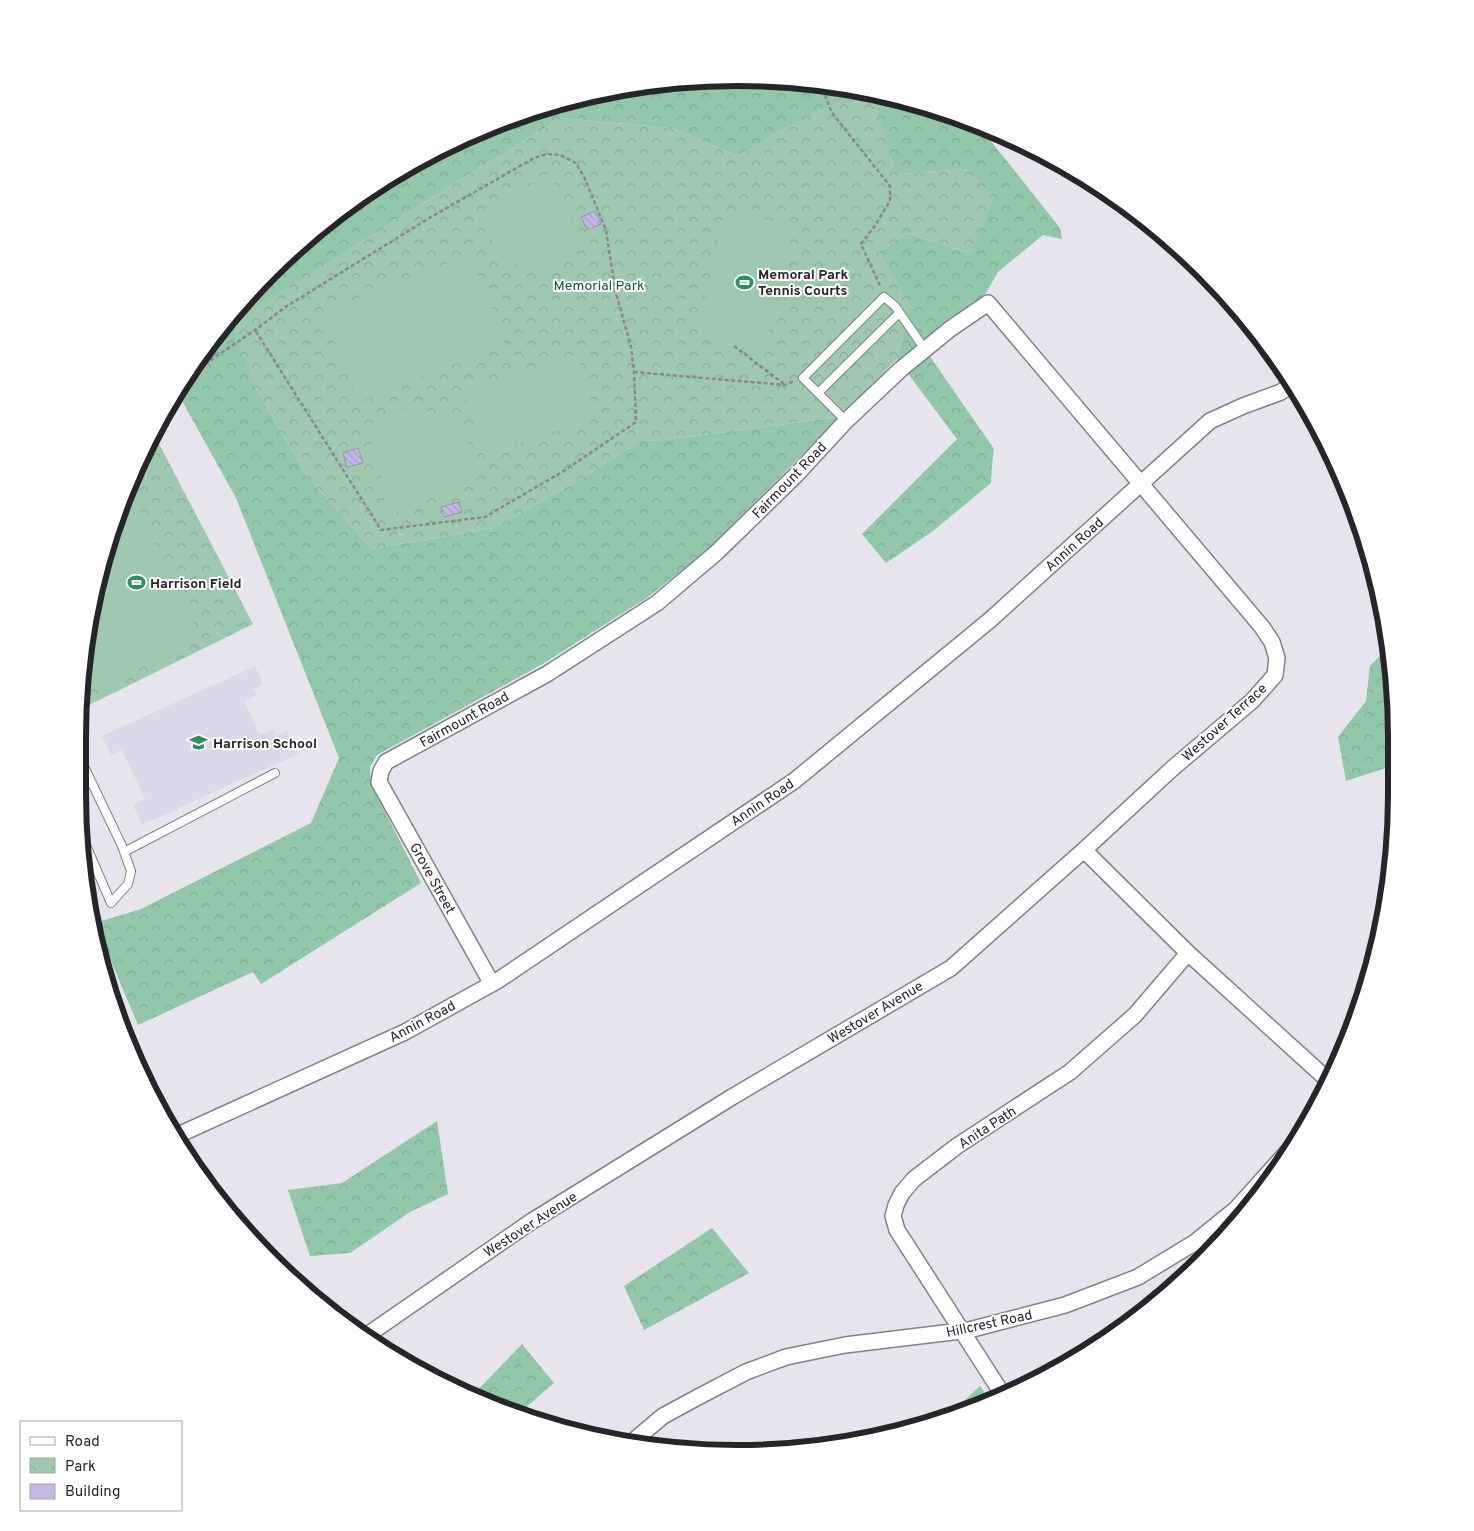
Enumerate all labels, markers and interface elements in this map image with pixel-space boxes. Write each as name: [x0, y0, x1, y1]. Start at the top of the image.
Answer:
place label: Memoral Park Tennis Courts: [758, 267, 849, 300]
sports icon: Memoral Park Tennis Courts: [734, 272, 754, 292]
park label: Memorial Park: [554, 278, 644, 295]
street label: Fairmount Road: [749, 439, 831, 523]
street label: Annin Road: [1042, 515, 1108, 576]
sports icon: Harrison Field: [126, 573, 146, 593]
place label: Harrison Field: [150, 576, 242, 593]
street label: Westover Terrace: [1179, 681, 1271, 766]
street label: Fairmount Road: [417, 689, 512, 752]
school or university icon: Harrison School: [189, 733, 209, 753]
place label: Harrison School: [213, 736, 317, 753]
street label: Annin Road: [728, 776, 798, 831]
street label: Grove Street: [405, 840, 458, 917]
street label: Westover Avenue: [825, 978, 926, 1048]
street label: Annin Road: [387, 998, 459, 1047]
street label: Anita Path: [956, 1103, 1020, 1153]
street label: Westover Avenue: [481, 1189, 581, 1262]
street label: Hillcrest Road: [945, 1307, 1034, 1342]
legend: [20, 1421, 182, 1511]
text: Road: [65, 1433, 100, 1452]
text: Park: [65, 1458, 96, 1477]
text: Building: [65, 1483, 120, 1502]

